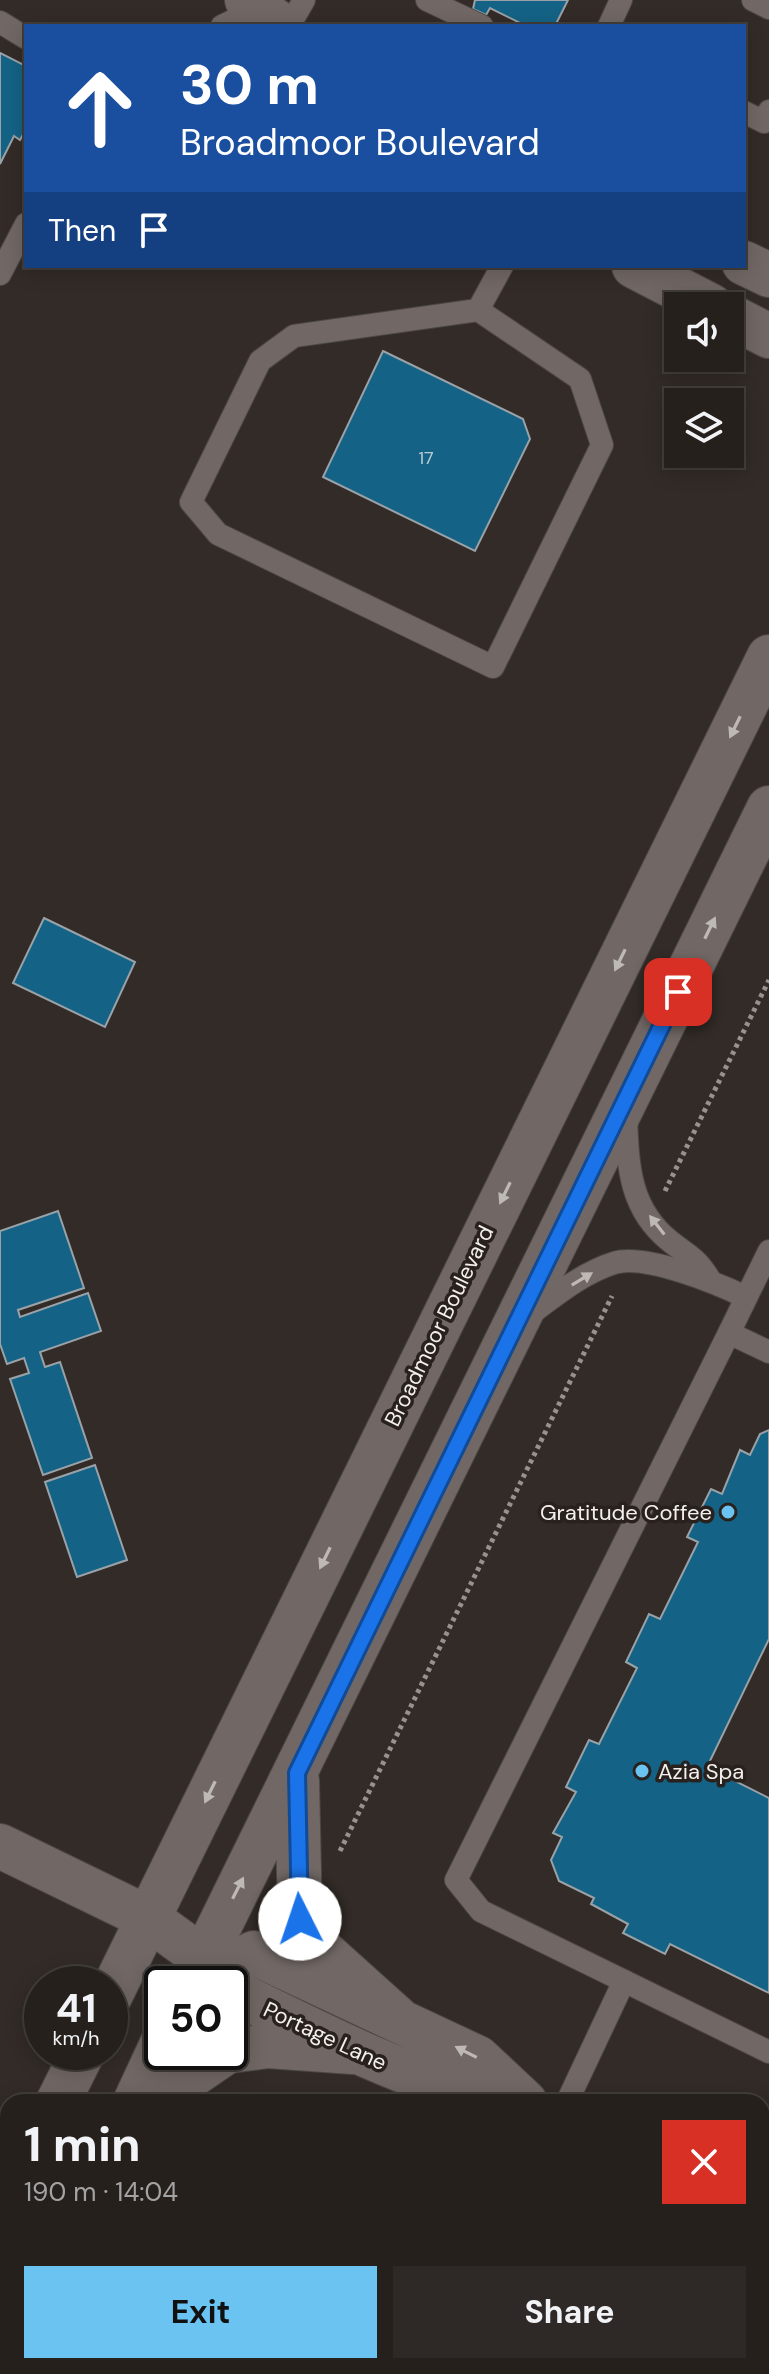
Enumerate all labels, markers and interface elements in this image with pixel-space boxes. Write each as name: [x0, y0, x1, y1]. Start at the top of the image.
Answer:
text: 30 m: [180, 48, 319, 121]
icon: ahead: [48, 56, 152, 160]
text: Broadmoor Boulevard: [180, 119, 540, 166]
icon: arrive: [132, 208, 176, 252]
text: Then: [48, 211, 116, 250]
map controls: [664, 292, 744, 468]
button: sound: [664, 292, 744, 372]
button: layers: [664, 388, 744, 468]
house number: 17: [418, 446, 434, 470]
one-way arrow: [728, 715, 741, 738]
one-way arrow: [703, 916, 716, 939]
one-way arrow: [613, 949, 626, 972]
pin: [644, 958, 712, 1026]
icon: arrive: [656, 970, 700, 1014]
one-way arrow: [498, 1182, 511, 1205]
one-way arrow: [650, 1215, 666, 1235]
street label: Broadmoor Boulevard: [378, 1221, 500, 1431]
one-way arrow: [571, 1272, 593, 1286]
place label: Gratitude Coffee: [540, 1498, 712, 1527]
marker: Gratitude Coffee: [719, 1503, 737, 1521]
one-way arrow: [318, 1547, 332, 1570]
place label: Azia Spa: [658, 1757, 744, 1786]
marker: Azia Spa: [633, 1762, 651, 1780]
one-way arrow: [203, 1780, 217, 1803]
one-way arrow: [232, 1877, 245, 1900]
position arrow: [258, 1877, 342, 1961]
speed limit sign: 50: [144, 1966, 248, 2070]
text: 41: [56, 1982, 96, 2034]
street label: Portage Lane: [259, 1995, 391, 2077]
text: km/h: [52, 2025, 100, 2051]
one-way arrow: [455, 2046, 478, 2059]
text: 1 min: [24, 2113, 141, 2176]
button: close: [662, 2120, 746, 2204]
text: 190 m · 14:04: [24, 2175, 178, 2209]
button: Exit: [24, 2266, 377, 2358]
button: Share: [393, 2266, 746, 2358]

